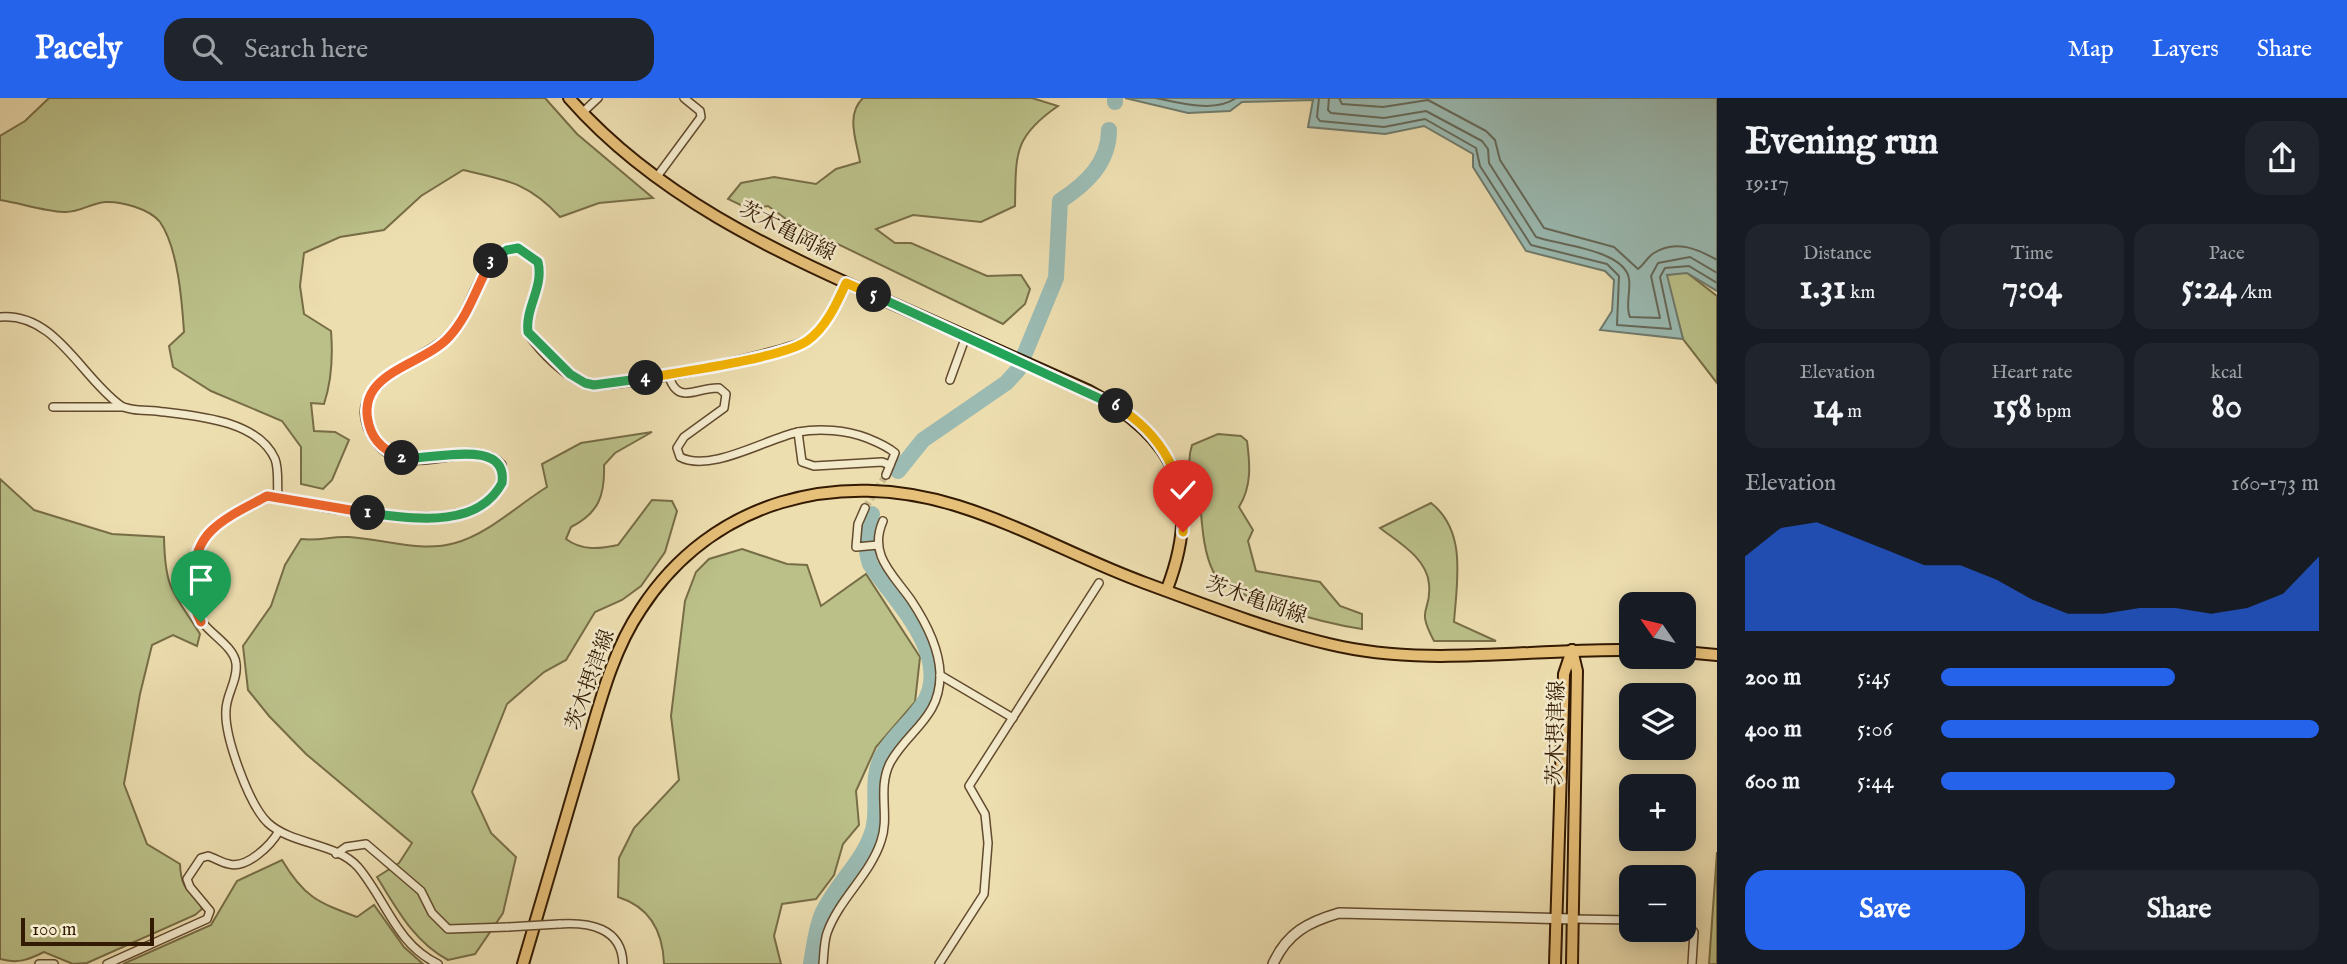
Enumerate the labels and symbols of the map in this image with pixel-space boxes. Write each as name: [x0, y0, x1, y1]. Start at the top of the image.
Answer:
street label: 茨木亀岡線: [734, 196, 840, 268]
pin: 3: [474, 244, 508, 278]
pin: 5: [856, 278, 892, 312]
pin: 4: [628, 360, 664, 396]
pin: 6: [1098, 388, 1134, 424]
pin: 2: [384, 440, 420, 476]
pin: [1153, 460, 1213, 532]
pin: 1: [350, 496, 386, 530]
pin: [171, 550, 231, 622]
street label: 茨木亀岡線: [1202, 571, 1310, 631]
north arrow: [1619, 592, 1696, 668]
street label: 茨木摂津線: [560, 626, 622, 734]
street label: 茨木摂津線: [1543, 680, 1571, 786]
scale bar: [21, 915, 154, 947]

